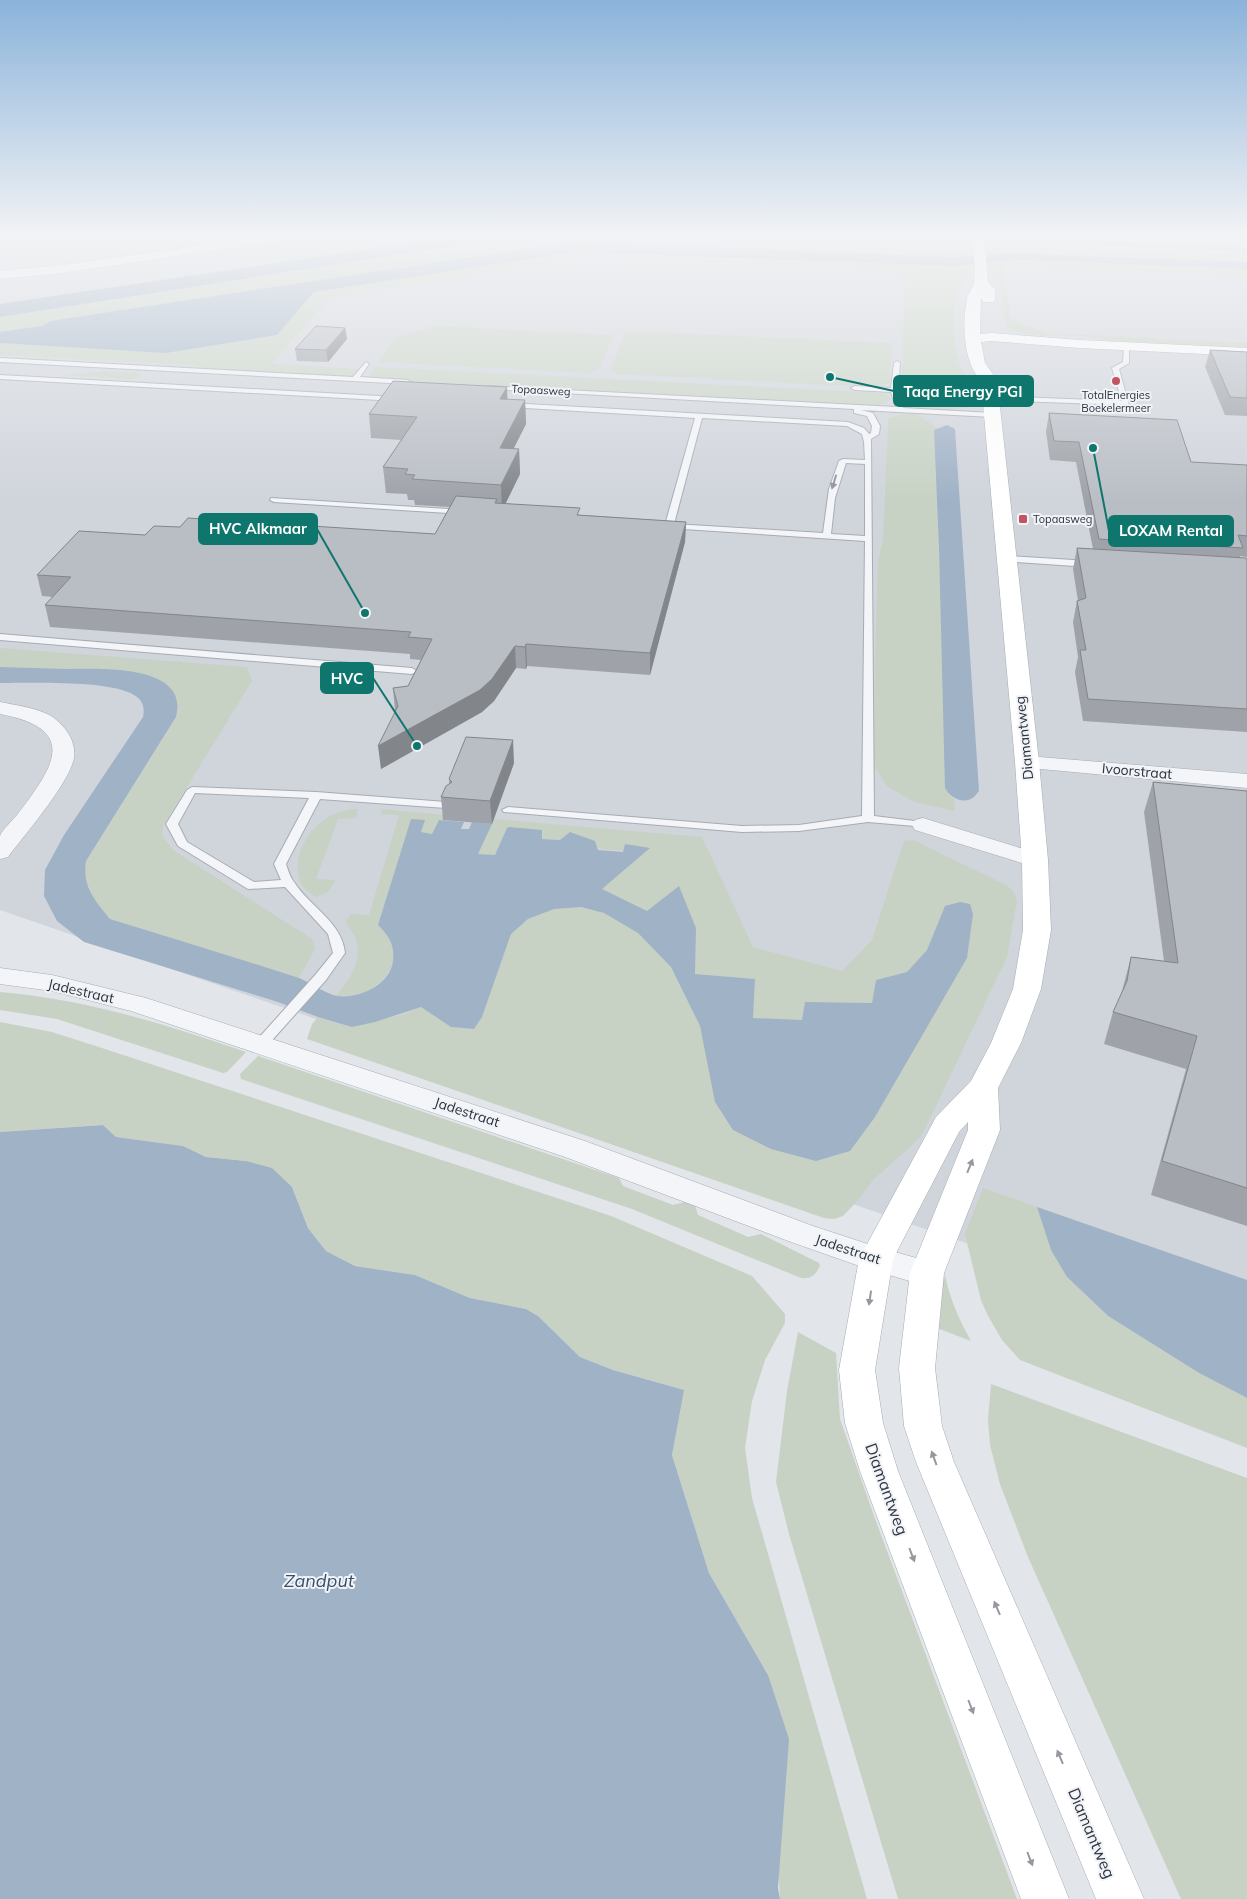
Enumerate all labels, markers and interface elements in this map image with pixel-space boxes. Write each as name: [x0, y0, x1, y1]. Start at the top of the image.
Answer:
marker: TotalEnergies Boekelermeer: [1110, 375, 1122, 387]
callout: Taqa Energy PGI: [894, 376, 1033, 406]
street label: Topaasweg: [511, 381, 571, 399]
text: Taqa Energy PGI: [904, 382, 1022, 401]
place label: TotalEnergies Boekelermeer: [1081, 388, 1151, 415]
one-way arrow: [830, 475, 838, 490]
place label: Topaasweg: [1033, 512, 1092, 526]
marker: Topaasweg: [1017, 513, 1029, 525]
callout: HVC Alkmaar: [199, 514, 317, 544]
callout: LOXAM Rental: [1109, 516, 1233, 546]
text: HVC Alkmaar: [209, 519, 307, 538]
text: LOXAM Rental: [1119, 521, 1223, 540]
callout: HVC: [321, 663, 373, 693]
text: HVC: [331, 669, 363, 688]
street label: Diamantweg: [1011, 695, 1037, 781]
street label: Ivoorstraat: [1101, 759, 1173, 783]
street label: Jadestraat: [46, 975, 116, 1007]
street label: Jadestraat: [432, 1093, 502, 1131]
one-way arrow: [966, 1158, 974, 1173]
street label: Jadestraat: [813, 1230, 883, 1268]
one-way arrow: [866, 1291, 874, 1307]
street label: Diamantweg: [861, 1440, 913, 1538]
one-way arrow: [930, 1450, 938, 1465]
one-way arrow: [909, 1548, 917, 1563]
water label: Zandput: [284, 1569, 355, 1592]
one-way arrow: [992, 1601, 1000, 1615]
one-way arrow: [967, 1700, 975, 1715]
one-way arrow: [1056, 1750, 1064, 1764]
street label: Diamantweg: [1064, 1785, 1120, 1881]
one-way arrow: [1026, 1851, 1034, 1866]

